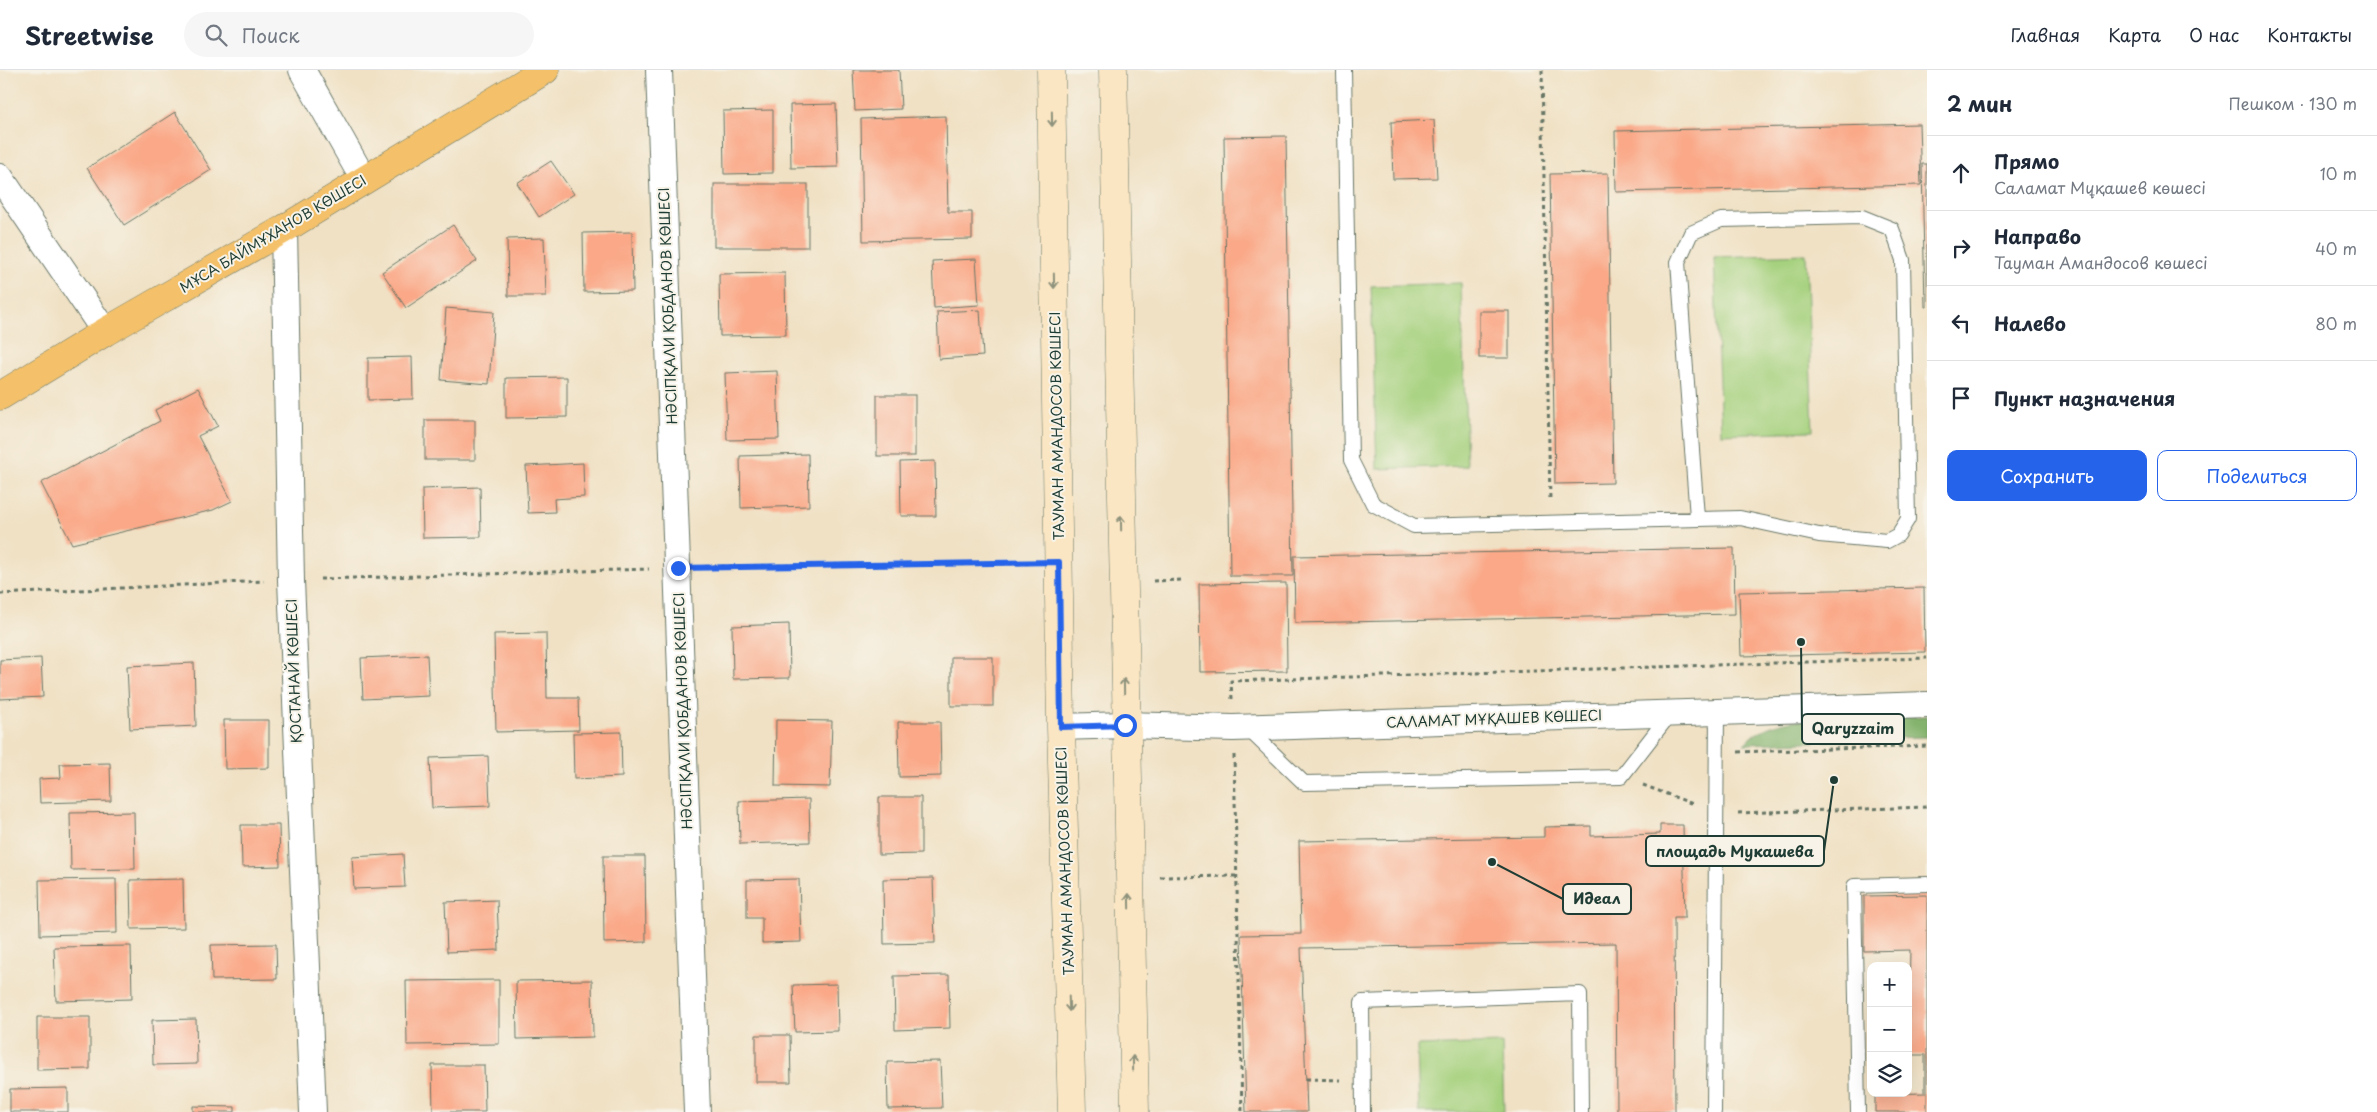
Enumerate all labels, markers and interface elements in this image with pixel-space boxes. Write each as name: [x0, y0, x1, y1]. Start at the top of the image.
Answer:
search box: [184, 12, 534, 57]
text: Streetwise: [25, 17, 154, 53]
icon: search: [202, 21, 230, 49]
text: Поиск: [242, 21, 299, 49]
text: Главная: [2011, 21, 2080, 48]
text: Карта: [2108, 21, 2161, 48]
text: О нас: [2189, 21, 2239, 48]
text: Контакты: [2267, 21, 2352, 48]
text: 2 мин: [1947, 87, 2012, 119]
text: Пешком · 130 m: [2229, 91, 2357, 115]
one-way arrow: [1047, 110, 1057, 126]
text: Прямо: [1994, 147, 2059, 175]
icon: ahead: [1947, 159, 1975, 187]
text: 10 m: [2320, 161, 2357, 185]
street label: МҰСА БАЙМҰХАНОВ КӨШЕСІ: [176, 169, 370, 298]
text: Саламат Мұқашев көшесі: [1994, 175, 2206, 199]
street label: НӘСІПҚАЛИ ҚОБДАНОВ КӨШЕСІ: [653, 187, 682, 425]
text: Направо: [1994, 222, 2081, 250]
icon: right: [1947, 234, 1975, 262]
text: 40 m: [2315, 236, 2357, 260]
text: Тауман Амандосов көшесі: [1994, 250, 2208, 274]
one-way arrow: [1050, 273, 1059, 289]
icon: left: [1947, 309, 1975, 337]
text: Налево: [1994, 309, 2066, 337]
street label: ТАУМАН АМАНДОСОВ КӨШЕСІ: [1044, 311, 1069, 541]
text: 80 m: [2315, 311, 2357, 335]
icon: arrive: [1947, 384, 1975, 412]
text: Пункт назначения: [1994, 384, 2175, 412]
button: Сохранить: [1947, 450, 2147, 501]
button: Поделиться: [2157, 450, 2357, 501]
one-way arrow: [1116, 516, 1126, 532]
route end: [667, 557, 690, 580]
street label: НӘСІПҚАЛИ ҚОБДАНОВ КӨШЕСІ: [668, 592, 697, 830]
street label: ҚОСТАНАЙ КӨШЕСІ: [280, 598, 307, 744]
one-way arrow: [1120, 678, 1129, 694]
street label: САЛАМАТ МҰҚАШЕВ КӨШЕСІ: [1386, 704, 1602, 733]
route start: [1114, 714, 1137, 737]
callout: Qaryzzaim: [1802, 714, 1904, 744]
text: Qaryzzaim: [1812, 716, 1894, 739]
street label: ТАУМАН АМАНДОСОВ КӨШЕСІ: [1050, 746, 1079, 976]
callout: площадь Мукашева: [1646, 836, 1824, 866]
text: площадь Мукашева: [1656, 839, 1814, 862]
callout: Идеал: [1563, 884, 1631, 914]
text: Идеал: [1573, 886, 1621, 909]
one-way arrow: [1124, 893, 1134, 910]
map controls: [1867, 962, 1912, 1097]
button: +: [1867, 962, 1912, 1007]
one-way arrow: [1064, 995, 1073, 1011]
button: −: [1867, 1007, 1912, 1052]
button: layers: [1867, 1052, 1912, 1097]
one-way arrow: [1129, 1056, 1138, 1072]

